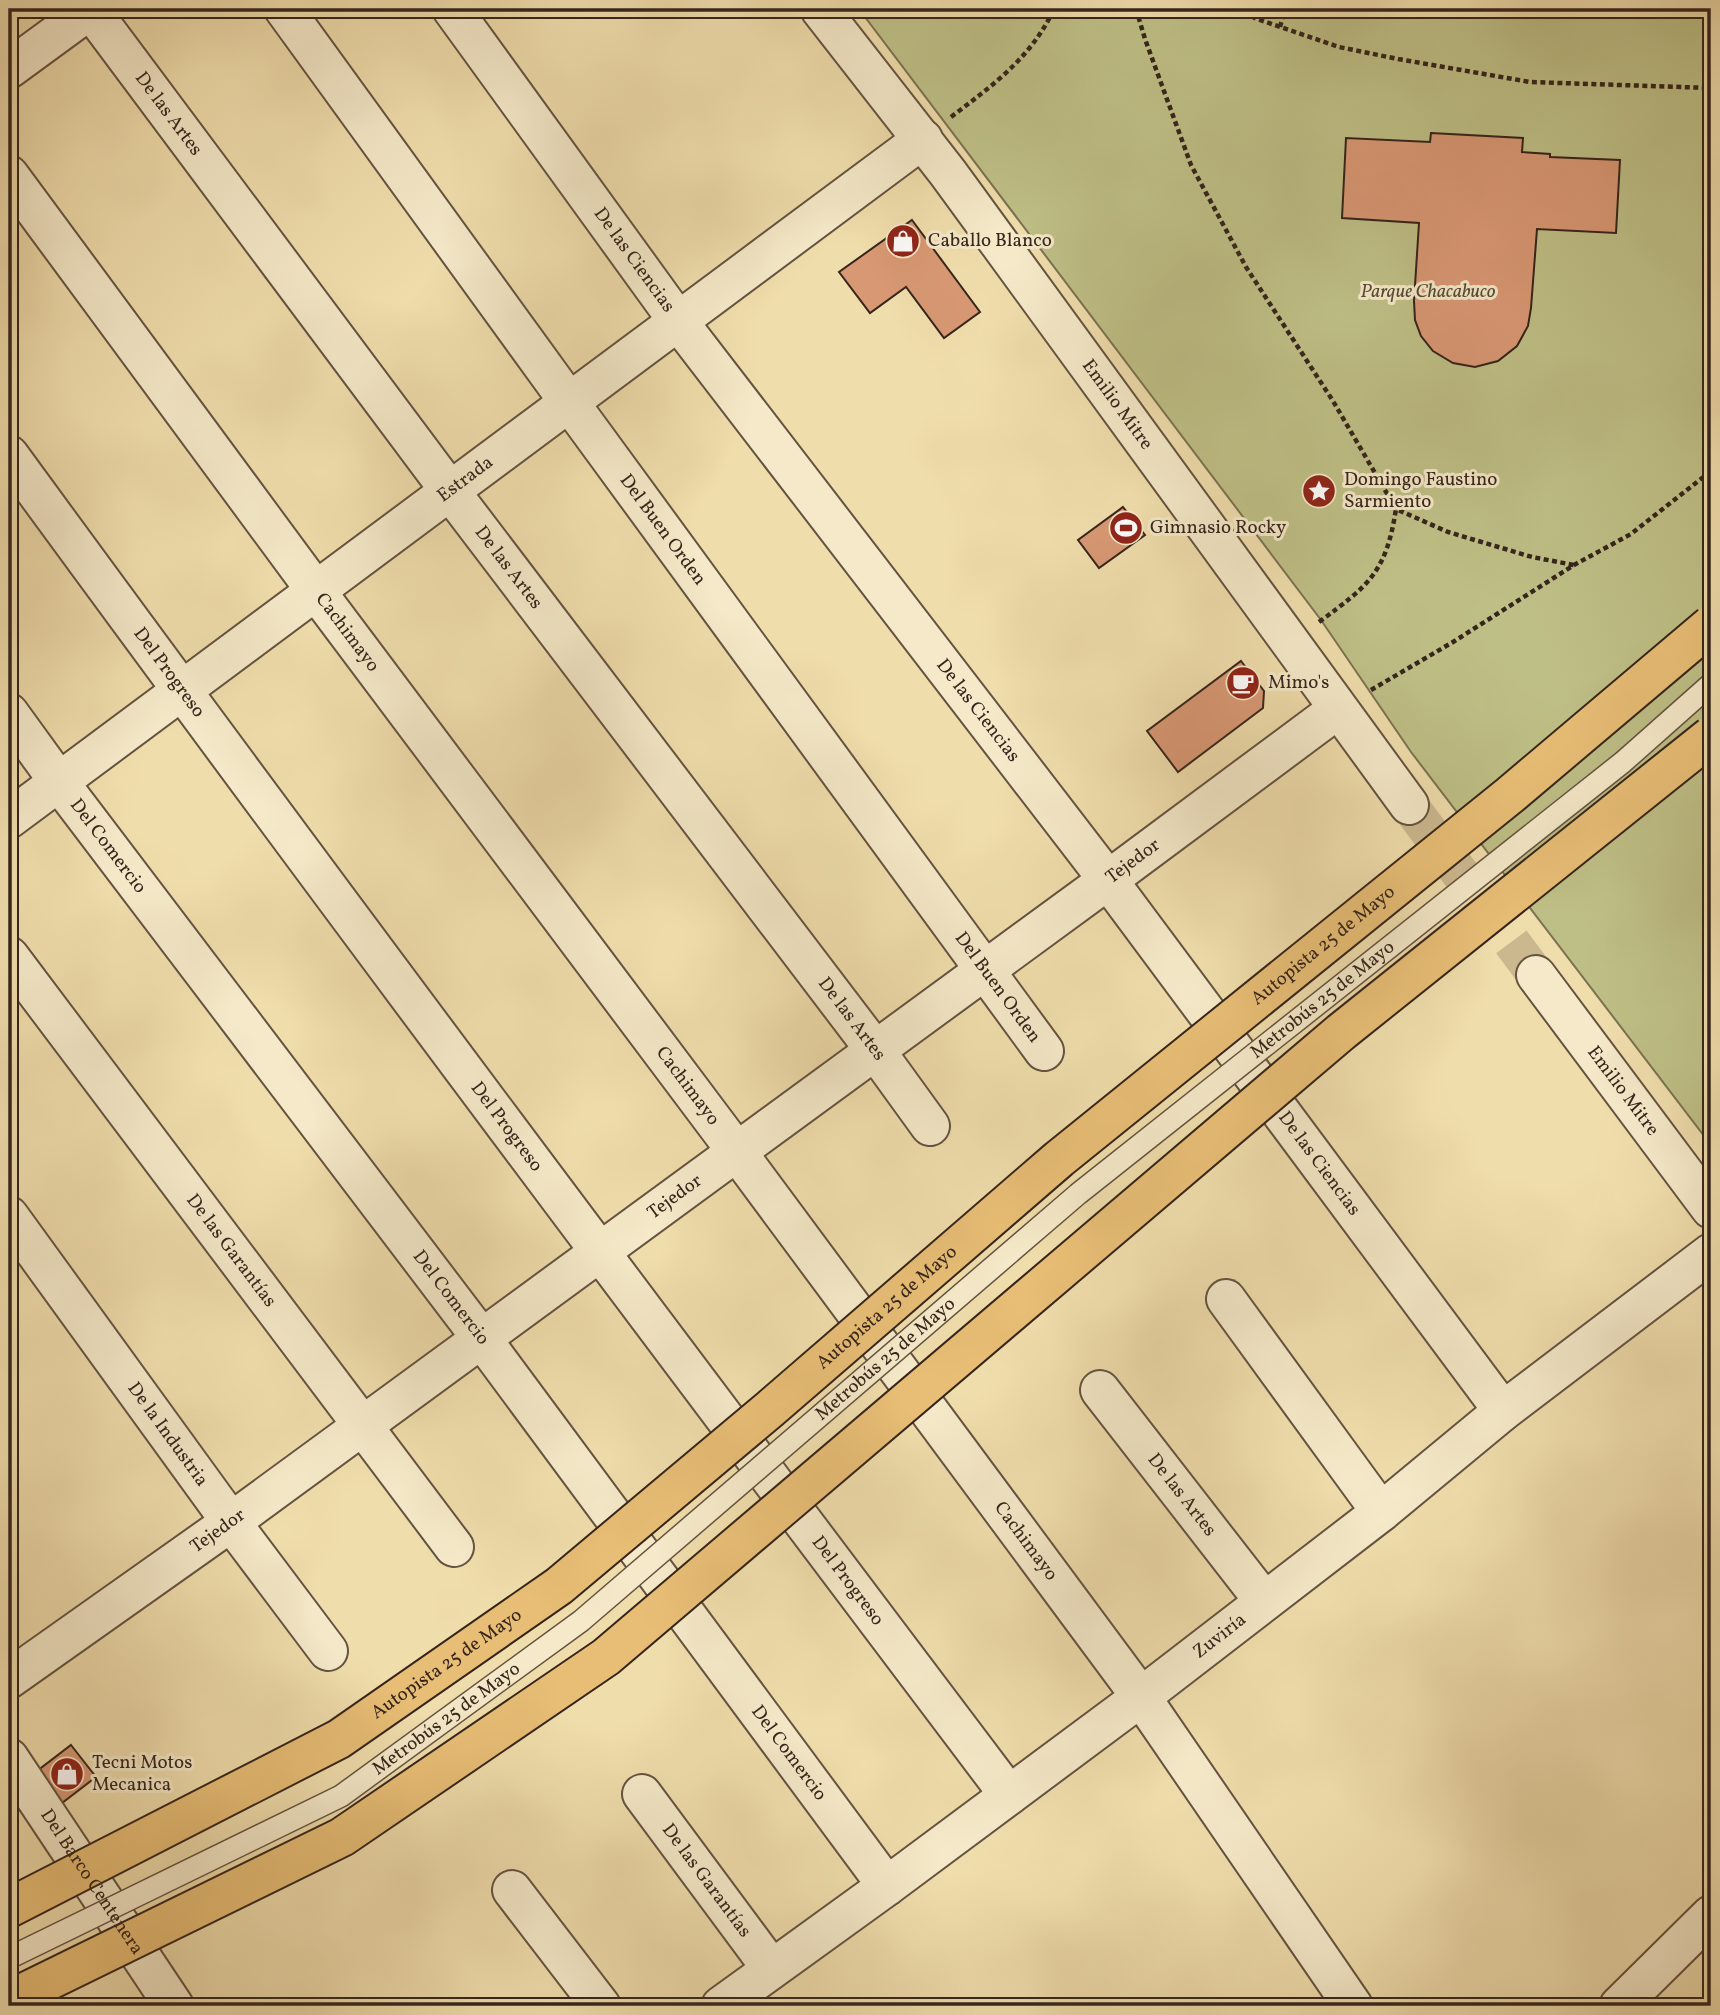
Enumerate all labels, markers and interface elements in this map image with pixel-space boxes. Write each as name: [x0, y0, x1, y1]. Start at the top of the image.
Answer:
street label: De las Artes: [128, 67, 208, 161]
street label: De las Ciencias: [587, 202, 681, 318]
shop icon: Caballo Blanco: [884, 222, 922, 260]
place label: Caballo Blanco: [928, 228, 1052, 254]
park label: Parque Chacabuco: [1360, 279, 1496, 305]
street label: Emilio Mitre: [1075, 354, 1159, 455]
street label: Estrada: [432, 450, 499, 509]
place label: Domingo Faustino Sarmiento: [1344, 467, 1497, 515]
street label: Del Buen Orden: [613, 469, 712, 591]
place icon: Domingo Faustino Sarmiento: [1300, 472, 1338, 510]
sports icon: Gimnasio Rocky: [1107, 509, 1145, 547]
place label: Gimnasio Rocky: [1150, 515, 1286, 541]
street label: De las Artes: [468, 521, 549, 615]
street label: Cachimayo: [309, 588, 385, 678]
street label: Del Progreso: [127, 622, 211, 723]
street label: De las Ciencias: [930, 654, 1026, 768]
cafe icon: Mimo's: [1224, 664, 1262, 702]
place label: Mimo's: [1268, 670, 1329, 696]
street label: Del Comercio: [63, 793, 152, 899]
street label: Tejedor: [1100, 832, 1166, 890]
street label: Autopista 25 de Mayo: [1246, 879, 1401, 1012]
street label: Del Buen Orden: [948, 927, 1047, 1048]
street label: Metrobús 25 de Mayo: [1245, 935, 1400, 1065]
street label: De las Artes: [811, 972, 892, 1066]
street label: Cachimayo: [649, 1041, 726, 1131]
street label: Emilio Mitre: [1581, 1041, 1665, 1142]
street label: Del Progreso: [464, 1076, 549, 1177]
street label: De las Ciencias: [1271, 1106, 1366, 1221]
street label: Tejedor: [642, 1168, 708, 1226]
street label: De las Garantías: [180, 1189, 282, 1313]
street label: Autopista 25 de Mayo: [811, 1239, 963, 1376]
street label: Del Comercio: [406, 1245, 495, 1351]
street label: Metrobús 25 de Mayo: [810, 1292, 961, 1427]
street label: De la Industria: [121, 1377, 214, 1492]
street label: De las Artes: [1141, 1448, 1222, 1542]
street label: Cachimayo: [987, 1496, 1064, 1586]
street label: Tejedor: [185, 1503, 251, 1560]
street label: Del Progreso: [805, 1531, 890, 1631]
street label: Autopista 25 de Mayo: [366, 1602, 527, 1726]
street label: Zuviría: [1188, 1607, 1252, 1665]
street label: Metrobús 25 de Mayo: [367, 1656, 526, 1782]
street label: Del Comercio: [745, 1700, 833, 1806]
place label: Tecni Motos Mecanica: [92, 1750, 192, 1798]
shop icon: Tecni Motos Mecanica: [48, 1755, 86, 1793]
street label: Del Barco Centenera: [34, 1804, 149, 1960]
street label: De las Garantías: [655, 1818, 757, 1943]

